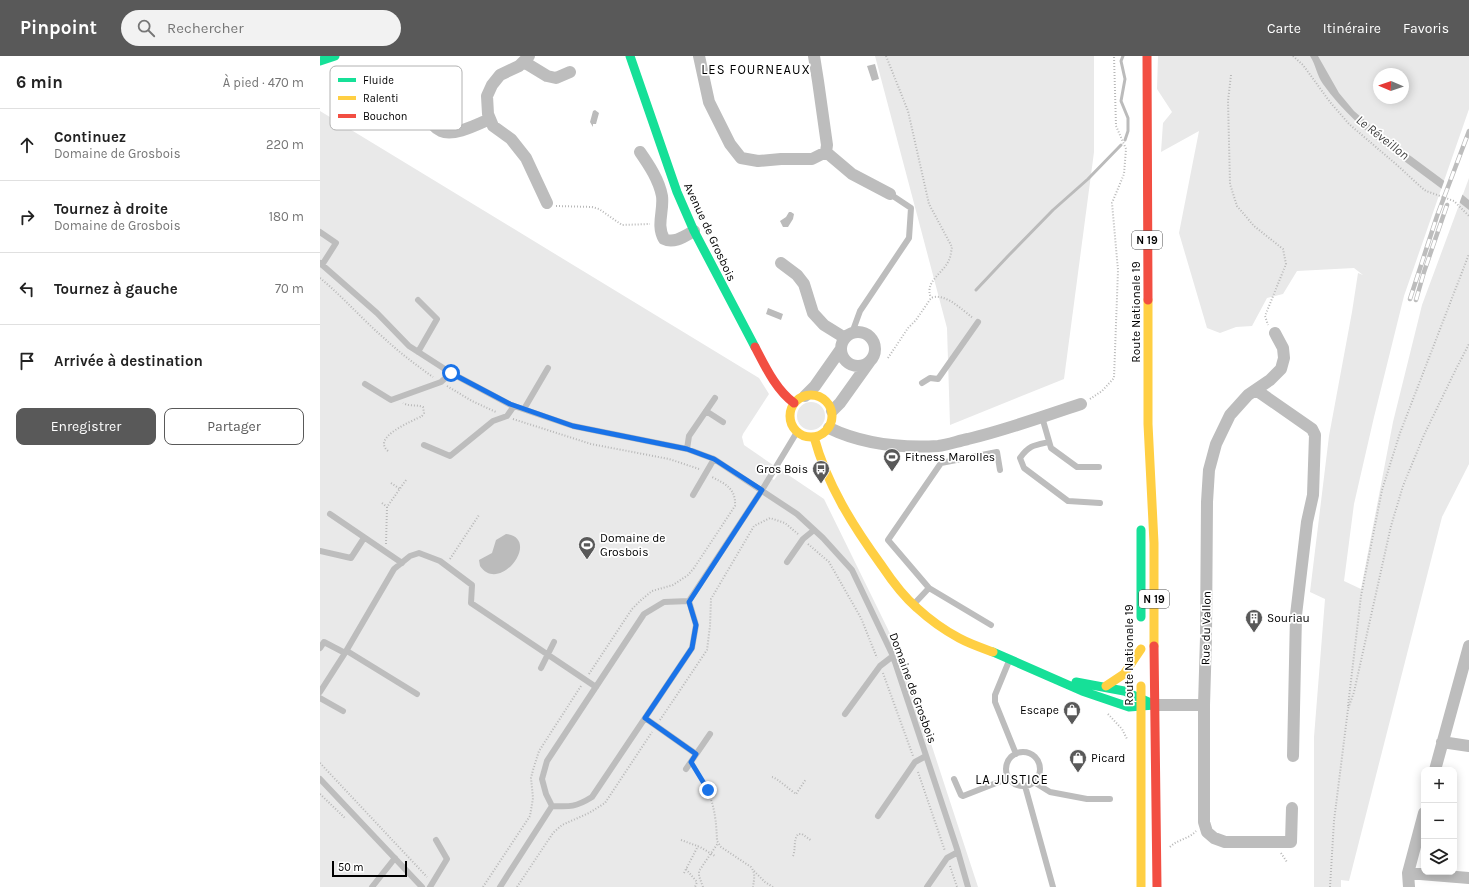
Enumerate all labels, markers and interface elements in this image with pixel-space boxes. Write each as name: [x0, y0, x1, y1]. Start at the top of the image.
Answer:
search box: [121, 10, 401, 46]
text: Pinpoint: [20, 17, 97, 39]
icon: search: [135, 17, 157, 39]
text: Rechercher: [167, 19, 244, 37]
text: Carte: [1267, 20, 1301, 37]
text: Itinéraire: [1323, 20, 1381, 37]
text: Favoris: [1403, 20, 1449, 37]
district label: LES FOURNEAUX: [701, 62, 811, 77]
legend: [330, 66, 462, 130]
north arrow: [1373, 68, 1409, 104]
text: 6 min: [16, 72, 63, 92]
text: Fluide: [363, 74, 394, 87]
text: À pied · 470 m: [223, 75, 304, 90]
text: Ralenti: [363, 92, 399, 105]
text: Bouchon: [363, 110, 407, 123]
water label: Le Réveillon: [1353, 112, 1412, 163]
text: Continuez: [54, 128, 126, 146]
icon: ahead: [16, 134, 38, 156]
text: 220 m: [266, 137, 304, 152]
text: Domaine de Grosbois: [54, 146, 180, 161]
street label: Avenue de Grosbois: [681, 181, 739, 283]
text: Tournez à droite: [54, 200, 168, 218]
icon: right: [16, 206, 38, 228]
text: 180 m: [269, 209, 304, 224]
text: Domaine de Grosbois: [54, 218, 180, 233]
road number: N 19: [1132, 231, 1162, 249]
street label: Route Nationale 19: [1129, 261, 1143, 363]
icon: left: [16, 278, 38, 300]
text: Tournez à gauche: [54, 280, 178, 298]
text: 70 m: [275, 281, 304, 296]
icon: arrive: [16, 350, 38, 372]
text: Arrivée à destination: [54, 352, 203, 370]
route start: [442, 364, 460, 382]
button: Enregistrer: [16, 408, 156, 445]
button: Partager: [164, 408, 304, 445]
sports icon: Fitness Marolles: [882, 447, 902, 472]
place label: Fitness Marolles: [905, 450, 995, 464]
bus stop icon: Gros Bois: [811, 459, 831, 484]
place label: Gros Bois: [756, 462, 808, 476]
place label: Domaine de Grosbois: [600, 531, 665, 559]
sports icon: Domaine de Grosbois: [577, 535, 597, 560]
road number: N 19: [1139, 590, 1169, 608]
street label: Rue du Vallon: [1198, 591, 1214, 665]
street label: Route Nationale 19: [1122, 604, 1136, 706]
building icon: Souriau: [1244, 608, 1264, 633]
place label: Souriau: [1267, 611, 1310, 625]
street label: Domaine de Grosbois: [886, 631, 940, 745]
shop icon: Escape: [1062, 700, 1082, 725]
place label: Escape: [1020, 703, 1059, 717]
shop icon: Picard: [1068, 748, 1088, 773]
place label: Picard: [1091, 751, 1125, 765]
map controls: [1421, 767, 1457, 875]
button: +: [1421, 767, 1457, 803]
district label: LA JUSTICE: [975, 772, 1049, 787]
route end: [699, 781, 717, 799]
button: −: [1421, 803, 1457, 839]
button: layers: [1421, 839, 1457, 875]
scale bar: [332, 859, 407, 878]
text: 50 m: [338, 861, 364, 874]

